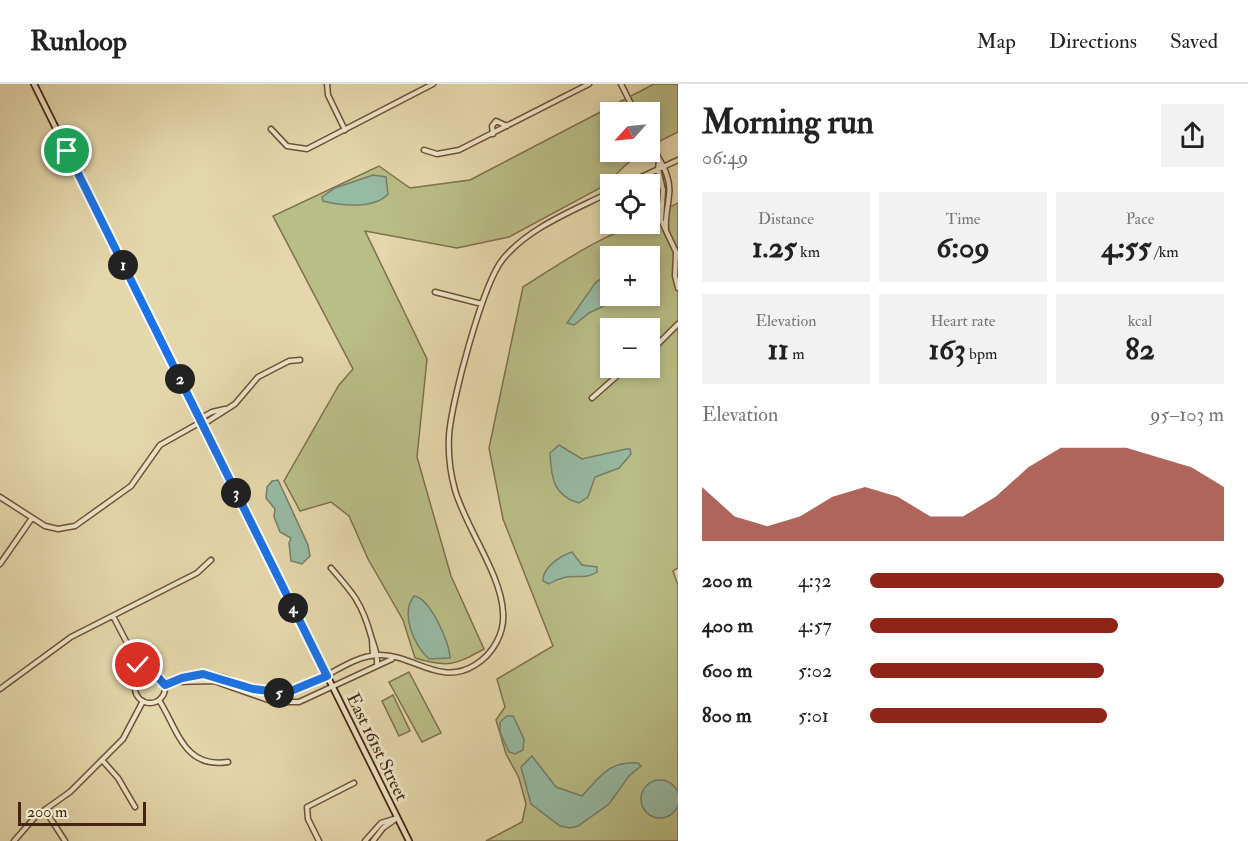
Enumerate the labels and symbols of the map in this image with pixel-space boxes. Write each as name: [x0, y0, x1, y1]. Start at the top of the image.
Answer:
north arrow: [600, 102, 660, 162]
pin: [41, 125, 92, 176]
pin: 1: [108, 250, 138, 280]
pin: 2: [165, 364, 195, 394]
pin: 3: [221, 478, 251, 508]
pin: 4: [278, 593, 308, 623]
pin: [112, 639, 163, 690]
pin: 5: [264, 678, 294, 708]
street label: East 161st Street: [341, 689, 413, 805]
scale bar: [18, 799, 146, 826]

